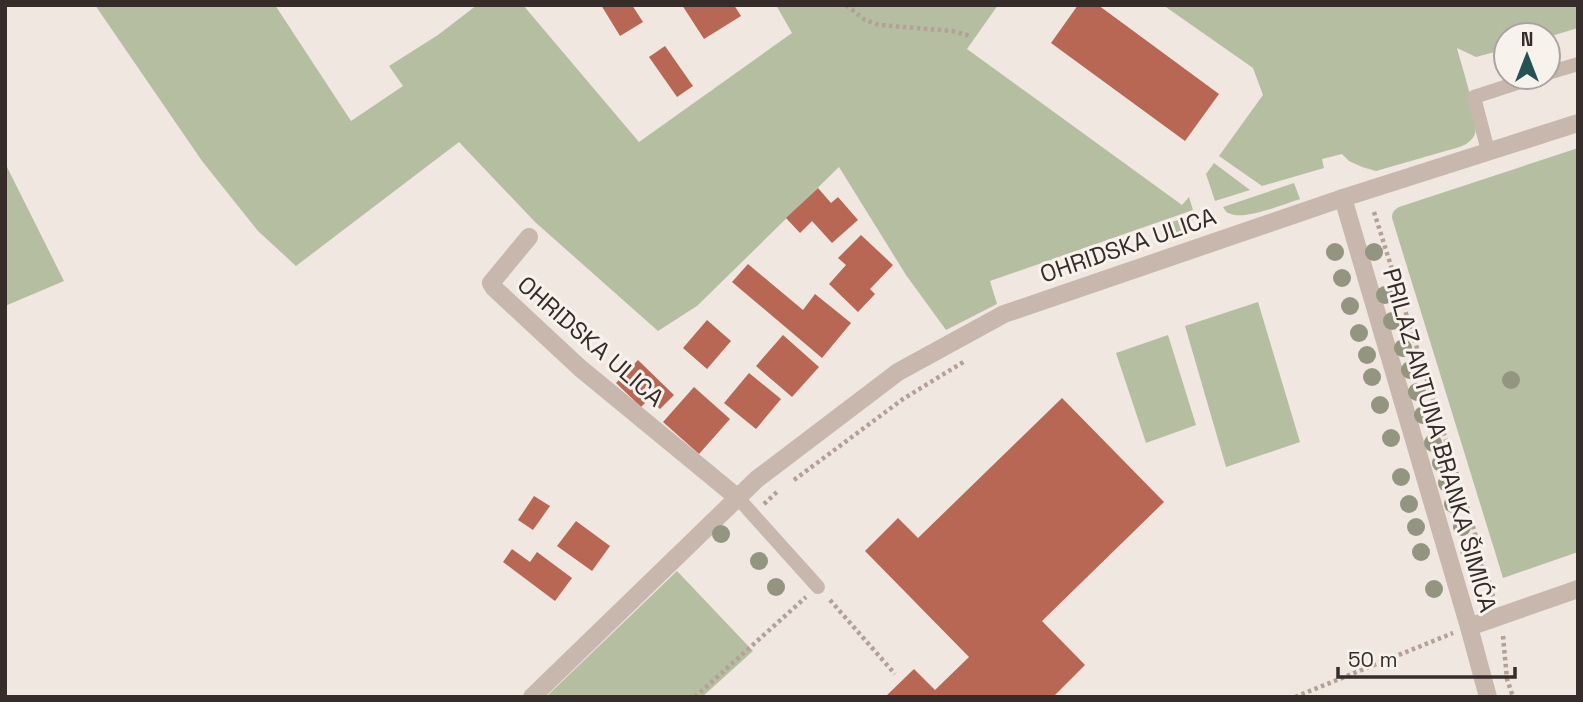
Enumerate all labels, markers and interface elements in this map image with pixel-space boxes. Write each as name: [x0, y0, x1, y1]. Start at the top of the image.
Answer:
north arrow: [1492, 21, 1562, 91]
text: N: [1521, 27, 1533, 52]
street label: OHRIDSKA ULICA: [1036, 200, 1220, 290]
street label: PRILAZ ANTUNA BRANKA ŠIMIĆA: [1376, 264, 1504, 616]
street label: OHRIDSKA ULICA: [511, 269, 671, 413]
scale bar: [1338, 636, 1515, 680]
text: 50 m: [1348, 646, 1398, 673]

